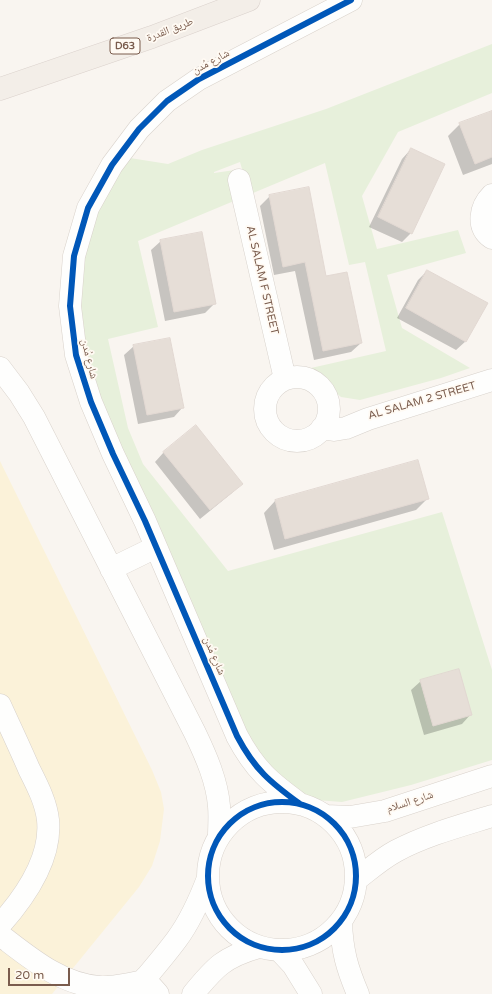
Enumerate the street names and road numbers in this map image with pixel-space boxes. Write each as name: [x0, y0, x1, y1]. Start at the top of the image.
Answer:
street label: طريق القدرة: [145, 15, 195, 45]
road number: D63: [110, 38, 140, 54]
street label: شارع مُدن: [190, 47, 232, 77]
street label: AL SALAM F STREET: [243, 224, 281, 336]
street label: شارع مُدن: [78, 338, 100, 380]
street label: AL SALAM 2 STREET: [367, 379, 477, 423]
street label: شارع مُدن: [200, 635, 228, 677]
street label: شارع السلام: [385, 788, 435, 816]

